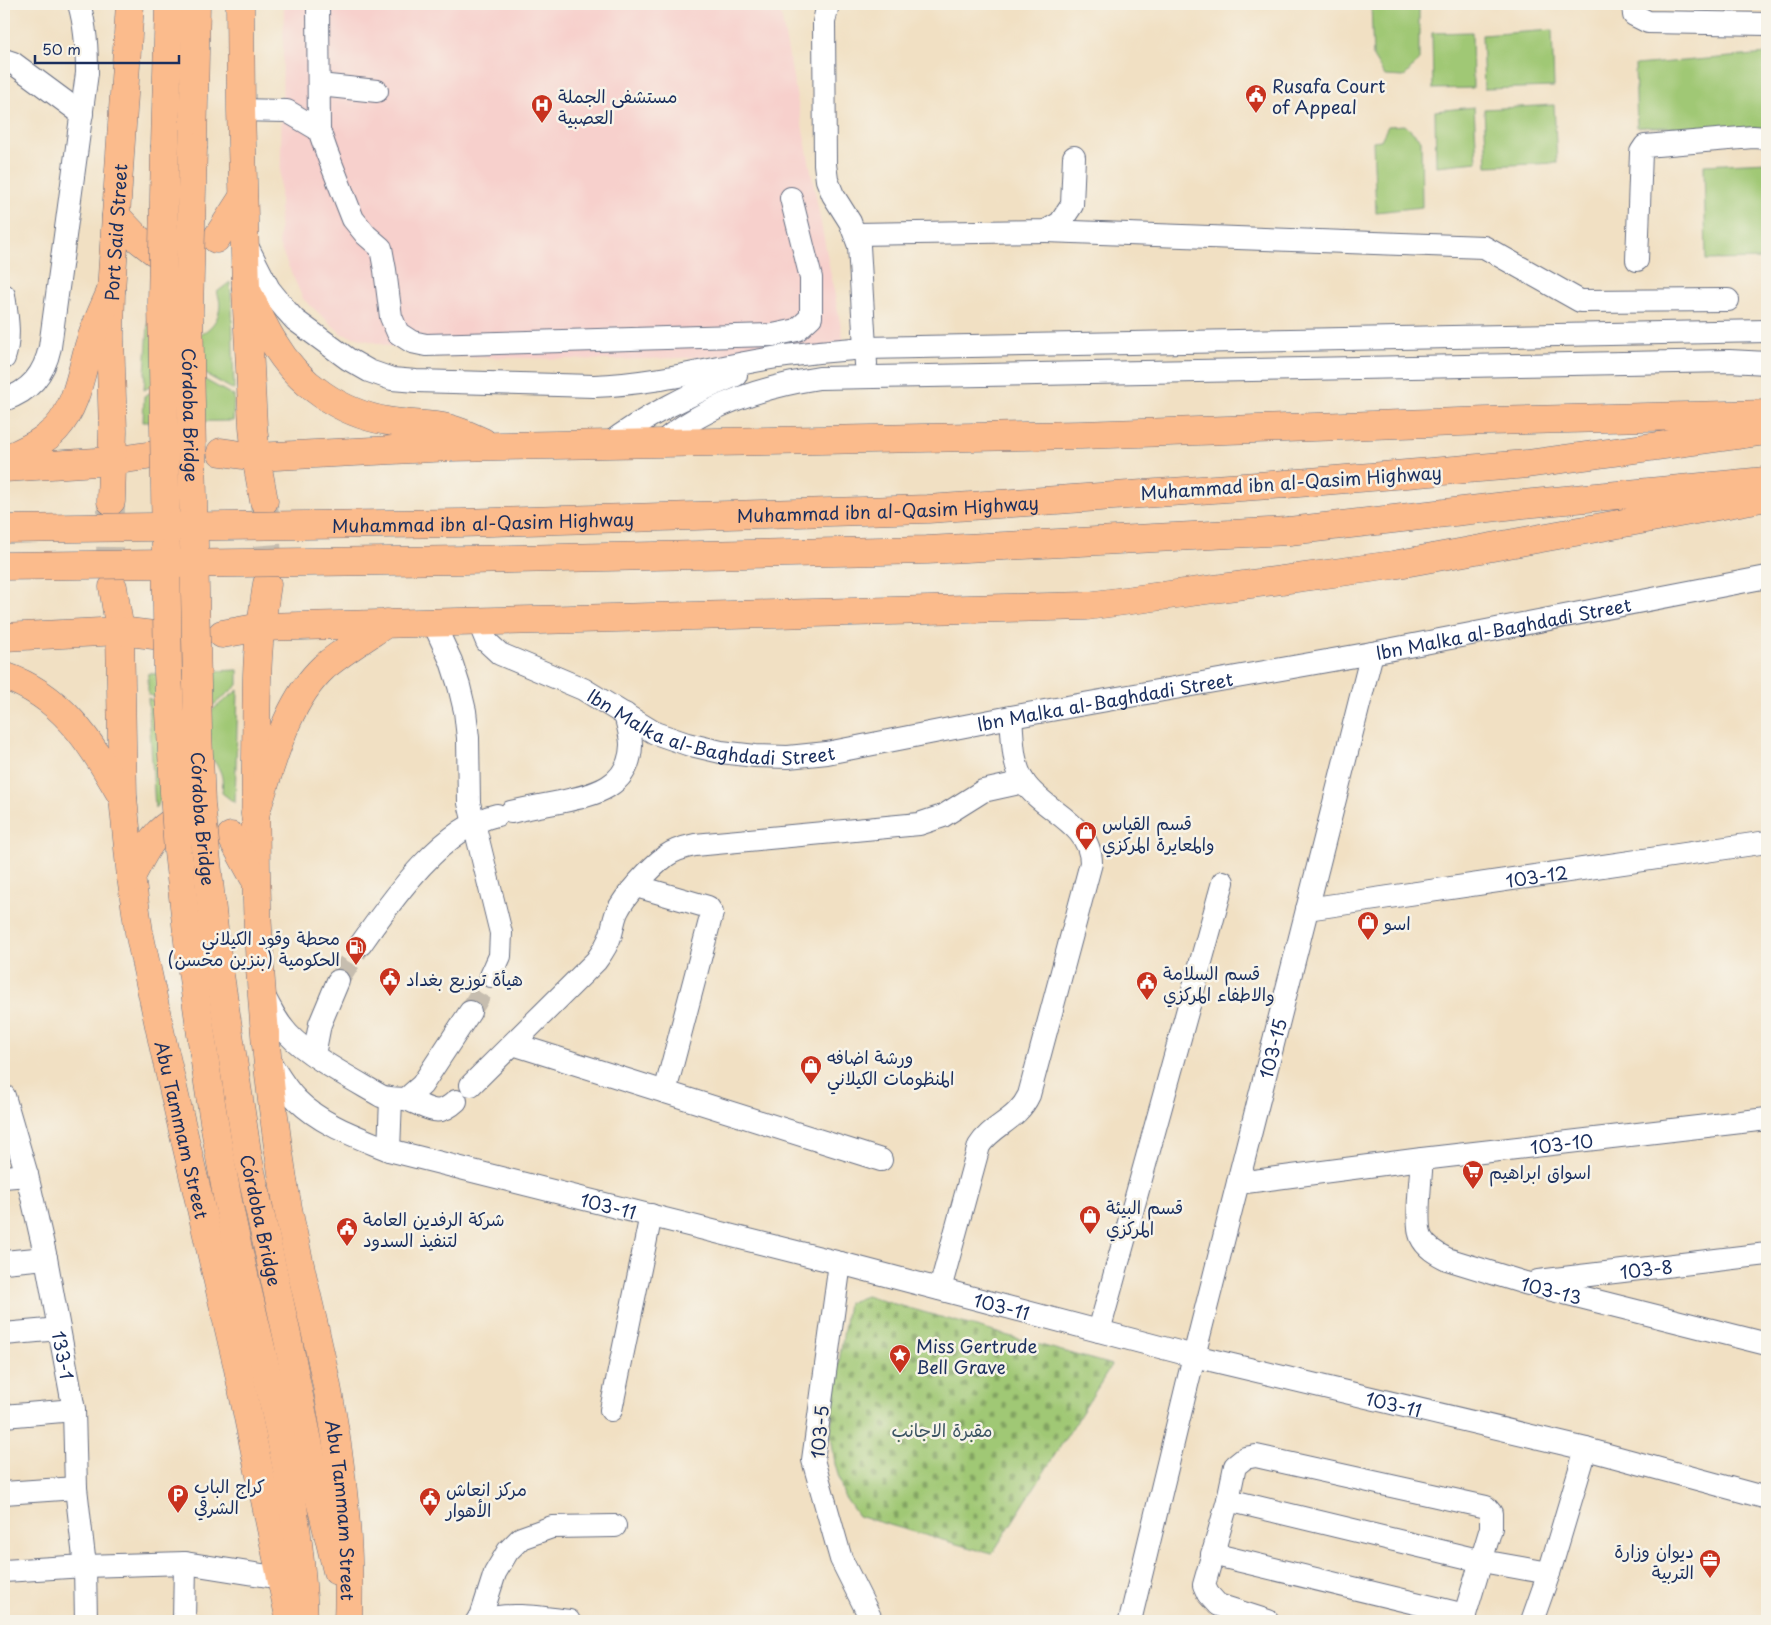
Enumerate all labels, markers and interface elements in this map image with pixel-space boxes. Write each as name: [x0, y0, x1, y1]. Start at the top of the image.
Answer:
scale bar: [35, 32, 179, 64]
text: 50 m: [42, 37, 81, 60]
place label: Rusafa Court of Appeal: [1272, 72, 1385, 120]
place label: مستشفى الجملة العصبية: [558, 82, 677, 130]
public building icon: Rusafa Court of Appeal: [1244, 83, 1268, 114]
hospital icon: مستشفى الجملة العصبية: [530, 93, 554, 124]
street label: Port Said Street: [97, 163, 133, 301]
street label: Córdoba Bridge: [176, 347, 206, 482]
street label: Muhammad ibn al-Qasim Highway: [1139, 458, 1443, 506]
street label: Muhammad ibn al-Qasim Highway: [736, 488, 1040, 528]
street label: Muhammad ibn al-Qasim Highway: [332, 504, 634, 538]
street label: Ibn Malka al-Baghdadi Street: [1373, 590, 1633, 665]
street label: Ibn Malka al-Baghdadi Street: [975, 664, 1235, 737]
street label: Ibn Malka al-Baghdadi Street: [583, 682, 837, 771]
street label: Córdoba Bridge: [185, 751, 223, 887]
place label: قسم القياس والمعايرة المركزي: [1102, 809, 1215, 858]
shop icon: قسم القياس والمعايرة المركزي: [1074, 820, 1098, 851]
street label: 103-12: [1504, 858, 1570, 893]
place label: اسو: [1382, 909, 1411, 936]
shop icon: اسو: [1356, 910, 1380, 941]
place label: محطة وقود الكيلاني الحكومية (بنزين محسن): [167, 924, 340, 972]
fuel station icon: محطة وقود الكيلاني الحكومية (بنزين محسن): [344, 935, 368, 966]
place label: قسم السلامة والاطفاء المركزي: [1163, 959, 1275, 1008]
place label: هيأة توزيع بغداد: [406, 965, 523, 993]
public building icon: هيأة توزيع بغداد: [378, 966, 402, 997]
public building icon: قسم السلامة والاطفاء المركزي: [1135, 970, 1159, 1001]
street label: 103-15: [1251, 1015, 1293, 1081]
street label: Abu Tammam Street: [149, 1038, 216, 1221]
place label: ورشة اضافه المنظومات الكيلاني: [827, 1043, 954, 1095]
shop icon: ورشة اضافه المنظومات الكيلاني: [799, 1054, 823, 1085]
street label: 103-10: [1529, 1126, 1594, 1160]
street label: Córdoba Bridge: [234, 1152, 289, 1289]
place label: اسواق ابراهيم: [1489, 1158, 1591, 1187]
supermarket icon: اسواق ابراهيم: [1461, 1159, 1485, 1190]
street label: 103-11: [578, 1185, 639, 1225]
place label: قسم البيئة المركزي: [1106, 1193, 1183, 1242]
shop icon: قسم البيئة المركزي: [1078, 1204, 1102, 1235]
place label: شركة الرفدين العامة لتنفيذ السدود: [363, 1205, 505, 1253]
public building icon: شركة الرفدين العامة لتنفيذ السدود: [335, 1216, 359, 1247]
street label: 103-8: [1618, 1252, 1674, 1285]
street label: 103-13: [1518, 1269, 1585, 1310]
street label: 103-11: [971, 1285, 1033, 1326]
street label: 133-1: [46, 1328, 82, 1381]
place label: Miss Gertrude Bell Grave: [916, 1332, 1037, 1380]
place icon: Miss Gertrude Bell Grave: [888, 1343, 912, 1374]
street label: 103-11: [1363, 1384, 1425, 1423]
street label: 103-5: [803, 1404, 835, 1460]
park label: مقبرة الاجانب: [892, 1416, 992, 1443]
street label: Abu Tammam Street: [320, 1418, 362, 1601]
place label: كراج الباب الشرقي: [194, 1472, 265, 1521]
place label: مركز انعاش الأهوار: [444, 1475, 527, 1523]
parking icon: كراج الباب الشرقي: [166, 1483, 190, 1514]
public building icon: مركز انعاش الأهوار: [418, 1486, 442, 1517]
place label: ديوان وزارة التربية: [1614, 1537, 1694, 1585]
office icon: ديوان وزارة التربية: [1698, 1548, 1722, 1579]

